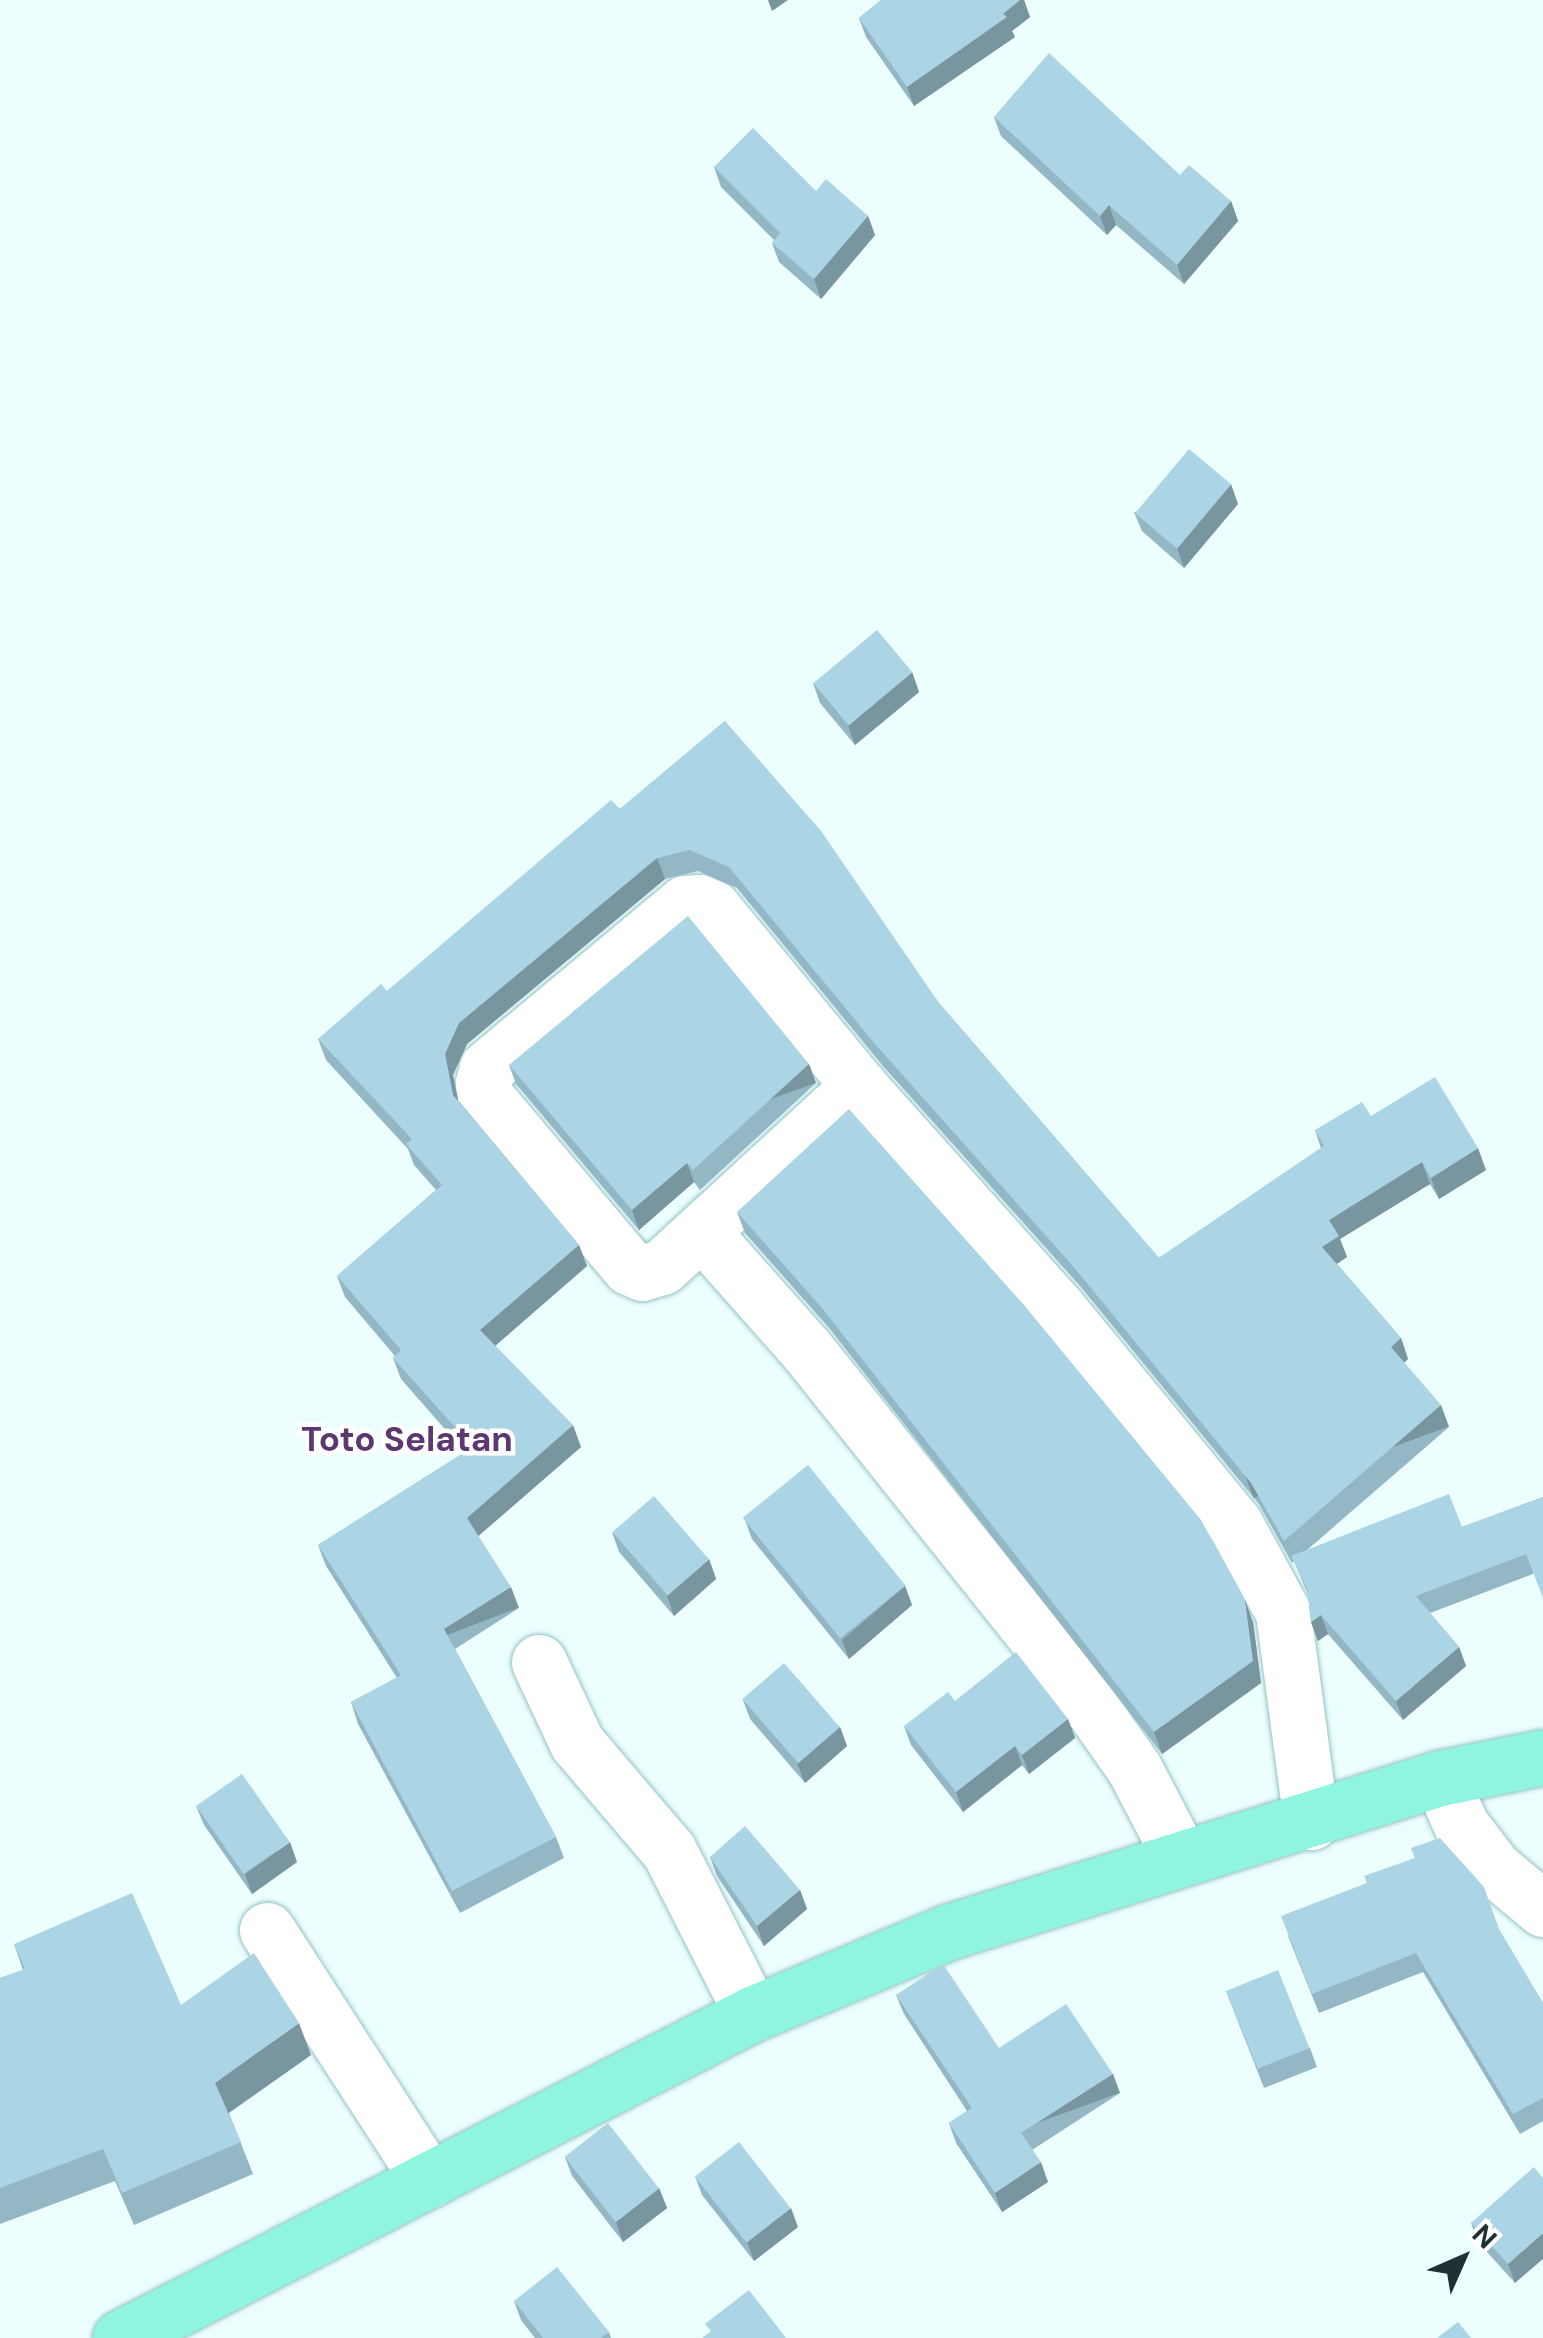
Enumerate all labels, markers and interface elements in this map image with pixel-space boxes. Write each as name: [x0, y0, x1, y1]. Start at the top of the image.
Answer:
district label: Toto Selatan: [301, 1418, 513, 1460]
north arrow: [1413, 2208, 1513, 2308]
text: N: [1464, 2216, 1505, 2257]

